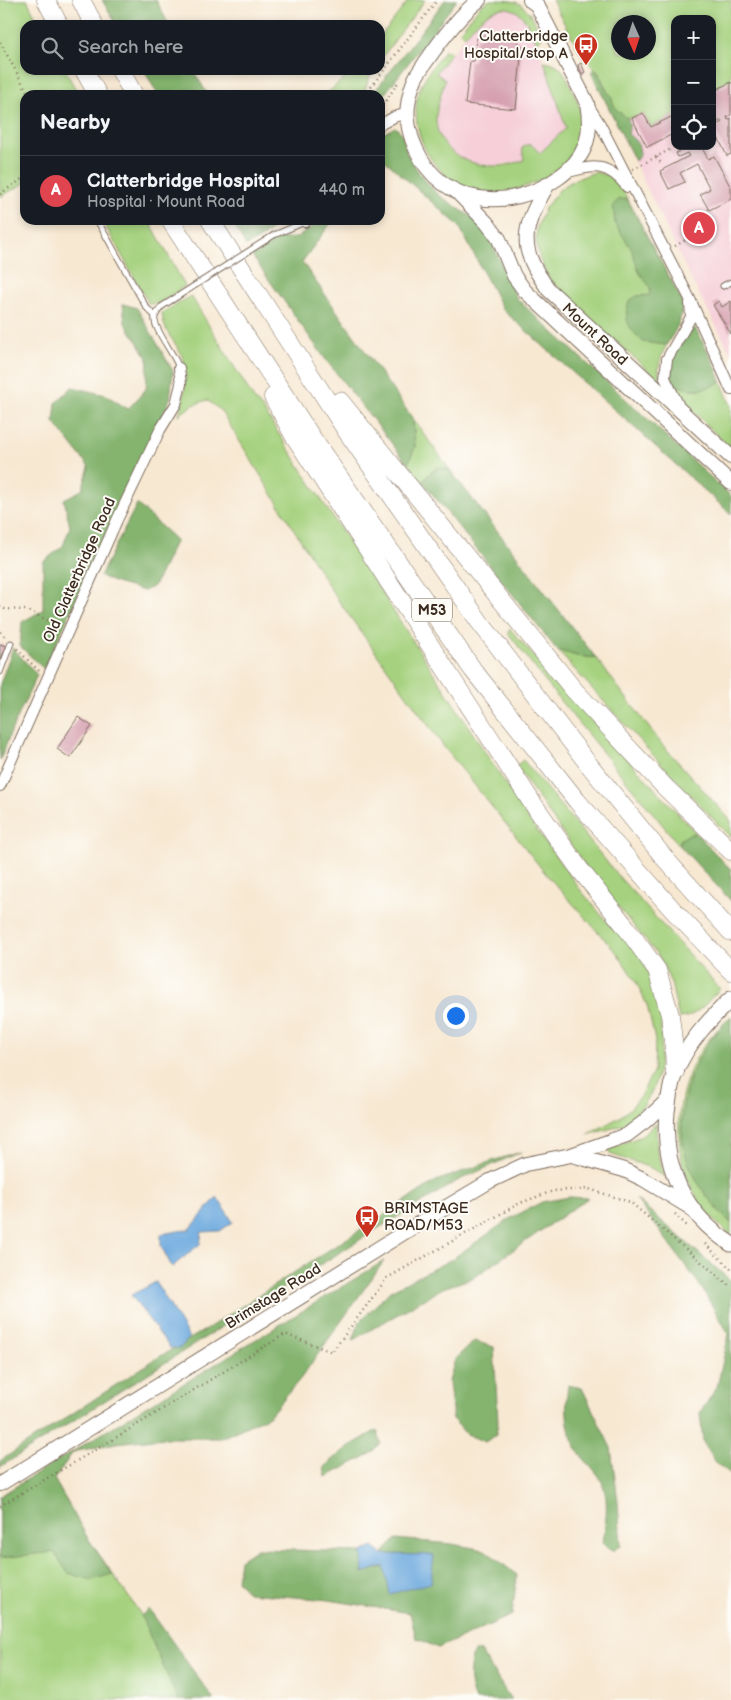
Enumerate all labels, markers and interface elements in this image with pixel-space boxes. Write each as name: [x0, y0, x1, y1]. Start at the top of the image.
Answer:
north arrow: [611, 15, 656, 60]
map controls: [671, 15, 716, 150]
button: +: [671, 15, 716, 60]
search box: [20, 20, 385, 75]
place label: Clatterbridge Hospital/stop A: [464, 27, 569, 63]
bus stop icon: Clatterbridge Hospital/stop A: [573, 32, 599, 66]
icon: search: [38, 34, 66, 62]
text: Search here: [78, 36, 183, 59]
button: −: [671, 60, 716, 105]
button: locate: [671, 105, 716, 150]
text: Nearby: [40, 110, 110, 135]
text: Clatterbridge Hospital: [87, 170, 280, 193]
text: A: [51, 181, 61, 200]
text: 440 m: [319, 181, 365, 200]
text: Hospital · Mount Road: [87, 193, 245, 212]
pin: A: [683, 209, 715, 247]
street label: Mount Road: [558, 299, 632, 370]
street label: Old Clatterbridge Road: [39, 495, 120, 646]
road number: M53: [412, 598, 452, 622]
your location: [443, 1003, 469, 1029]
place label: BRIMSTAGE ROAD/M53: [384, 1199, 469, 1235]
bus stop icon: BRIMSTAGE ROAD/M53: [354, 1204, 380, 1238]
street label: Brimstage Road: [222, 1259, 325, 1334]

